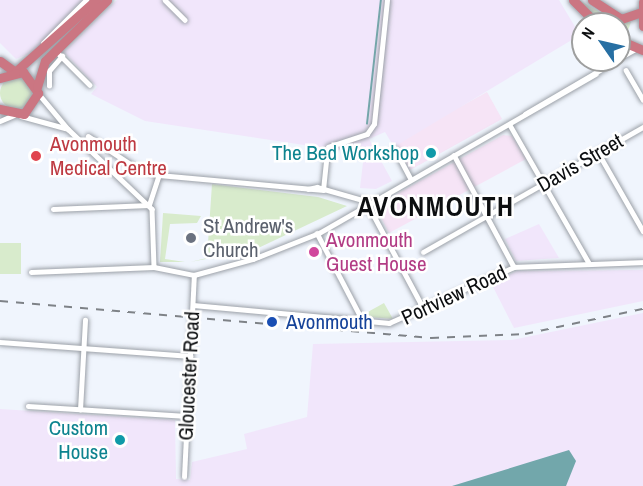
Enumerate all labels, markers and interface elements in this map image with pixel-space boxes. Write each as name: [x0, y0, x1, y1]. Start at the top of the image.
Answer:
north arrow: [571, 12, 631, 72]
text: N: [576, 23, 600, 43]
street label: Davis Street: [533, 128, 627, 198]
place label: Avonmouth Medical Centre: [50, 131, 167, 181]
place label: The Bed Workshop: [272, 140, 419, 166]
marker: The Bed Workshop: [424, 146, 438, 160]
marker: Avonmouth Medical Centre: [27, 147, 45, 165]
district label: AVONMOUTH: [357, 191, 515, 223]
place label: St Andrew's Church: [203, 213, 294, 263]
place label: Avonmouth Guest House: [326, 227, 427, 277]
marker: St Andrew's Church: [184, 231, 198, 245]
marker: Avonmouth Guest House: [307, 245, 321, 259]
street label: Portview Road: [397, 260, 511, 330]
place label: Avonmouth: [286, 309, 373, 335]
street label: Gloucester Road: [173, 311, 205, 441]
marker: Avonmouth: [263, 313, 281, 331]
place label: Custom House: [49, 415, 108, 465]
marker: Custom House: [113, 433, 127, 447]

